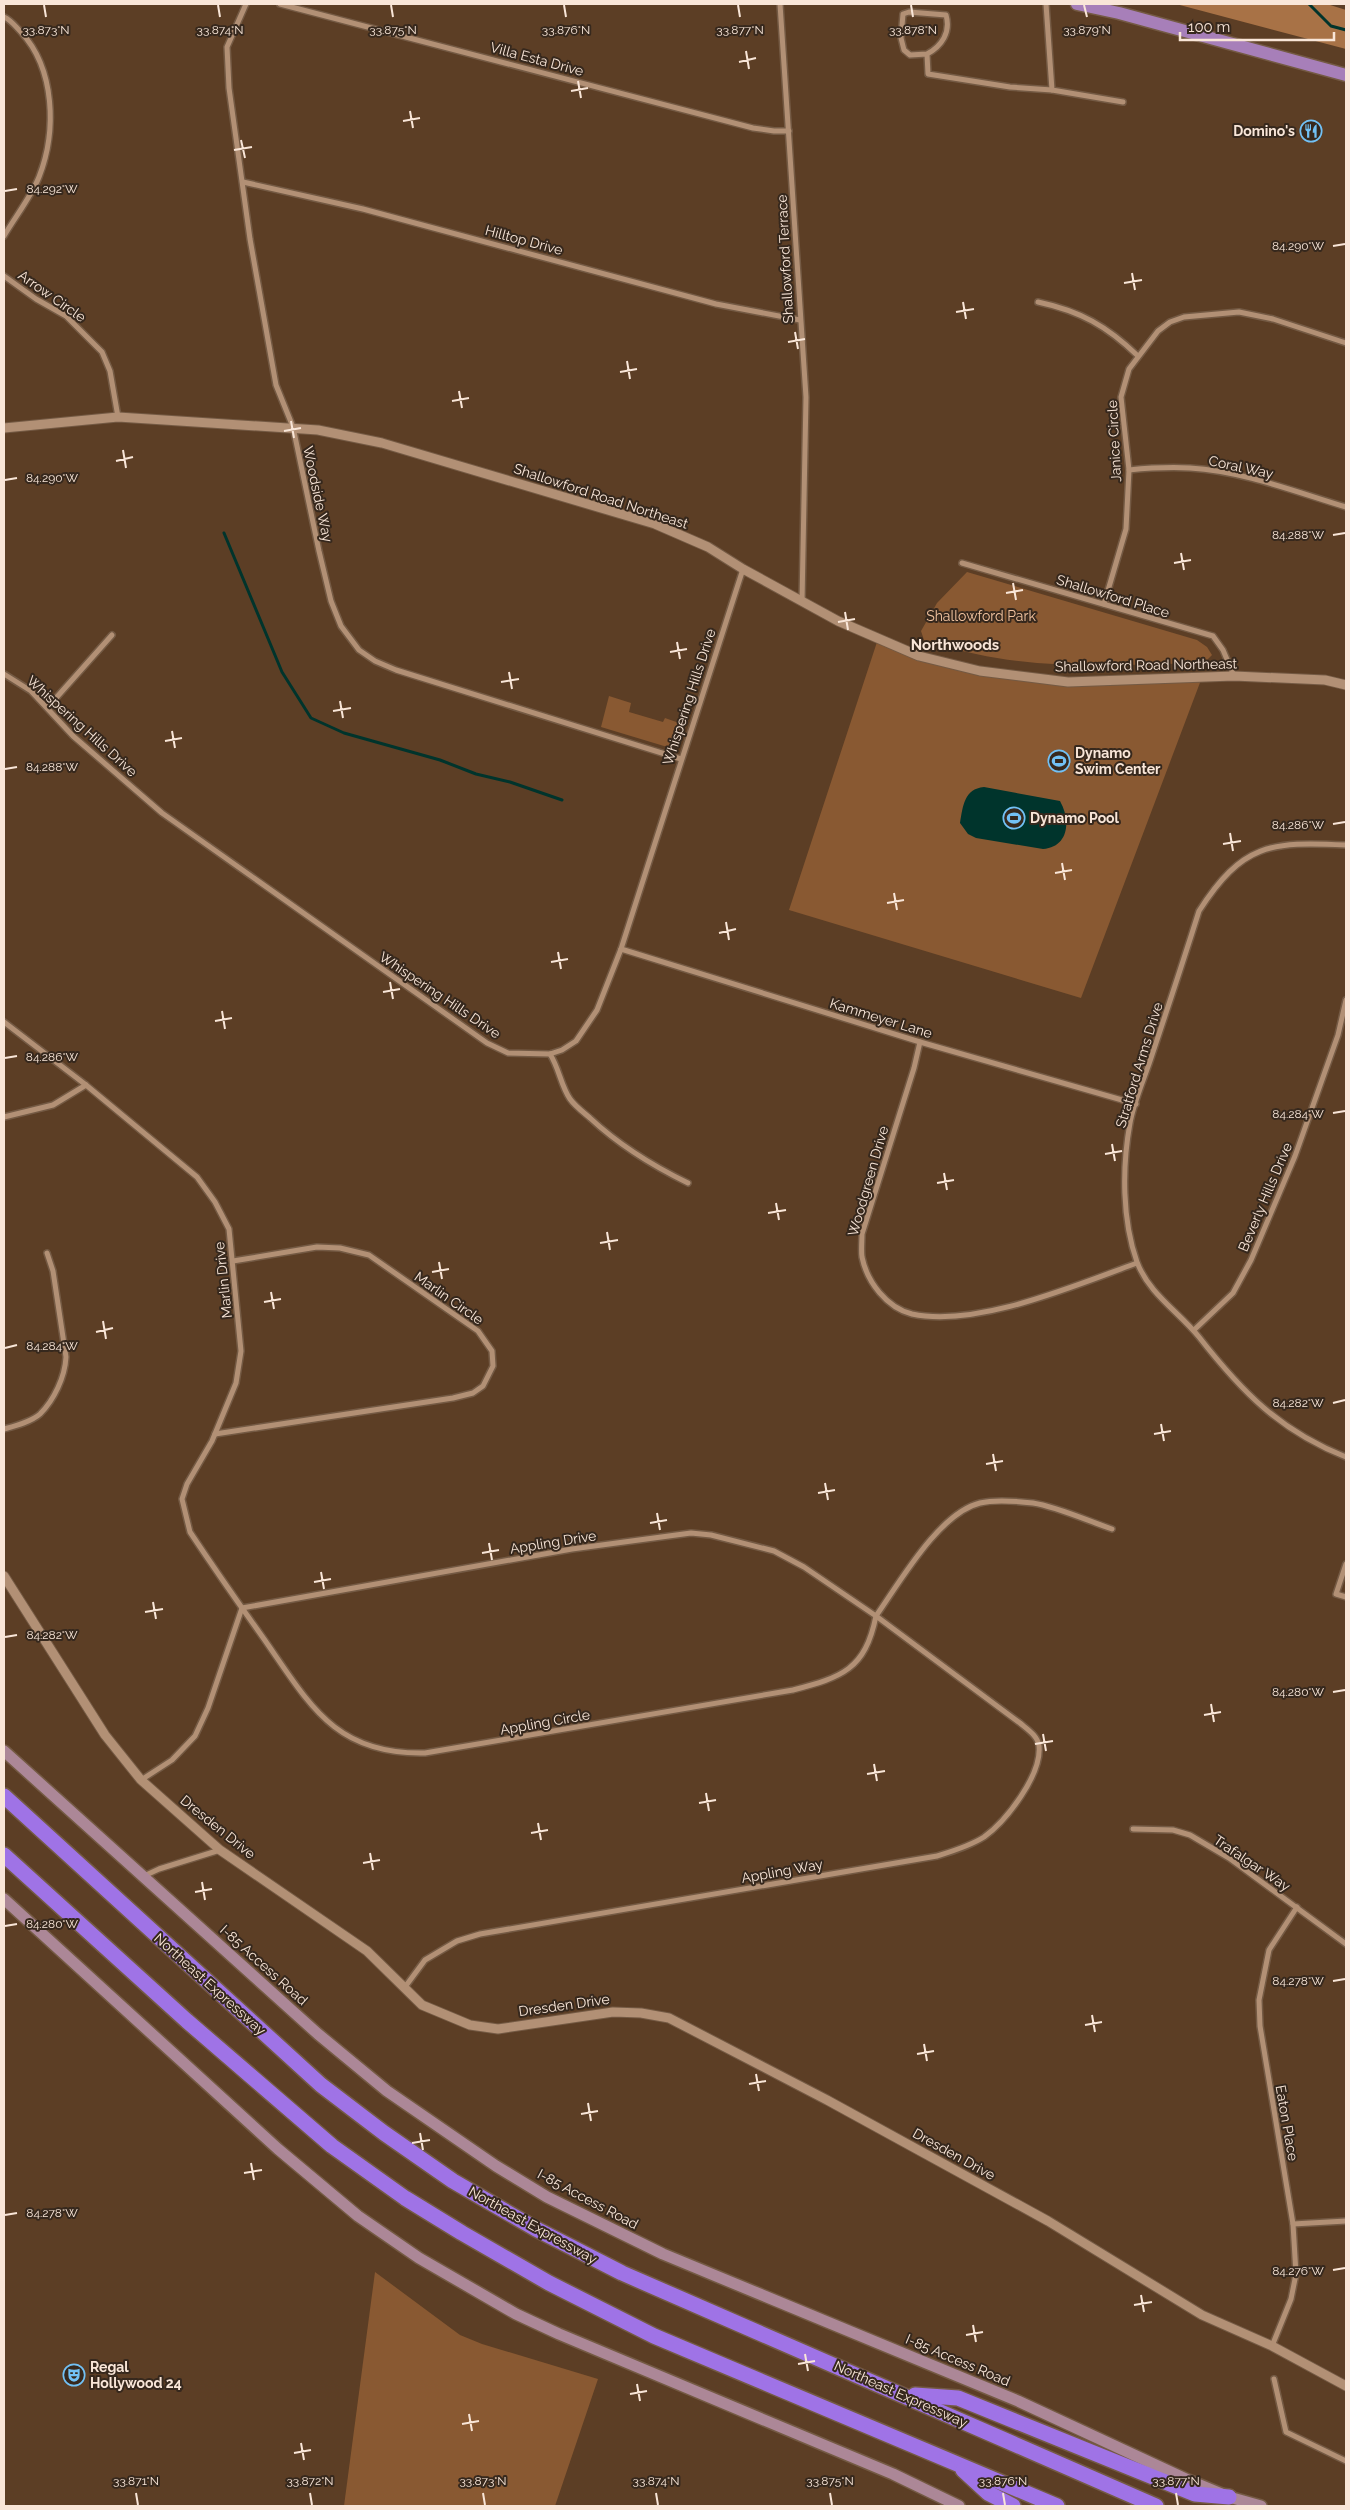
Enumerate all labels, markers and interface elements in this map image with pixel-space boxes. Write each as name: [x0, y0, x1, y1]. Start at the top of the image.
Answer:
scale bar: [1180, 10, 1334, 42]
text: 100 m: [1188, 18, 1230, 36]
text: 33.873°N: [22, 23, 70, 37]
text: 33.874°N: [197, 23, 243, 37]
text: 33.875°N: [369, 23, 417, 37]
text: 33.876°N: [542, 23, 590, 37]
text: 33.877°N: [716, 23, 764, 37]
text: 33.878°N: [889, 23, 937, 37]
text: 33.879°N: [1063, 23, 1111, 37]
street label: Villa Esta Drive: [489, 39, 585, 79]
restaurant icon: Domino's: [1299, 119, 1323, 143]
place label: Domino's: [1233, 123, 1295, 139]
text: 84.292°W: [26, 182, 78, 196]
street label: Shallowford Terrace: [774, 194, 796, 324]
street label: Hilltop Drive: [484, 222, 564, 258]
text: 84.290°W: [1272, 239, 1324, 253]
street label: Arrow Circle: [15, 267, 89, 325]
street label: Janice Circle: [1104, 400, 1124, 482]
street label: Woodside Way: [300, 444, 336, 544]
street label: Coral Way: [1207, 452, 1275, 482]
street label: Shallowford Road Northeast: [512, 460, 690, 532]
text: 84.290°W: [26, 471, 78, 485]
text: 84.288°W: [1272, 528, 1325, 542]
street label: Shallowford Place: [1055, 571, 1171, 621]
park label: Shallowford Park: [926, 608, 1036, 624]
street label: Whispering Hills Drive: [659, 627, 719, 767]
district label: Northwoods: [911, 636, 999, 654]
street label: Shallowford Road Northeast: [1055, 655, 1238, 675]
street label: Whispering Hills Drive: [24, 672, 140, 780]
place label: Dynamo Swim Center: [1075, 745, 1161, 777]
sports icon: Dynamo Swim Center: [1047, 749, 1071, 773]
text: 84.288°W: [26, 760, 79, 774]
sports icon: Dynamo Pool: [1002, 806, 1026, 830]
place label: Dynamo Pool: [1030, 810, 1120, 826]
text: 84.286°W: [1272, 818, 1325, 832]
street label: Whispering Hills Drive: [376, 949, 504, 1041]
street label: Kammeyer Lane: [828, 995, 934, 1041]
street label: Stratford Arms Drive: [1112, 1000, 1166, 1130]
text: 84.286°W: [26, 1050, 79, 1064]
text: 84.284°W: [1272, 1107, 1324, 1121]
street label: Woodgreen Drive: [845, 1124, 891, 1238]
street label: Beverly Hills Drive: [1235, 1140, 1295, 1254]
street label: Marlin Drive: [211, 1241, 235, 1319]
street label: Marlin Circle: [411, 1268, 487, 1328]
text: 84.284°W: [26, 1339, 78, 1353]
text: 84.282°W: [1272, 1396, 1324, 1410]
street label: Appling Drive: [509, 1527, 597, 1557]
text: 84.282°W: [26, 1628, 78, 1642]
text: 84.280°W: [1272, 1685, 1325, 1699]
street label: Appling Circle: [499, 1706, 591, 1738]
street label: Dresden Drive: [177, 1792, 259, 1862]
street label: Trafalgar Way: [1211, 1832, 1294, 1895]
street label: Appling Way: [740, 1856, 824, 1886]
text: 84.280°W: [26, 1917, 79, 1931]
street label: I-85 Access Road: [217, 1922, 311, 2008]
street label: Northeast Expressway: [151, 1930, 269, 2039]
text: 84.278°W: [1272, 1974, 1324, 1988]
street label: Dresden Drive: [517, 1991, 611, 2019]
street label: Eaton Place: [1272, 2084, 1302, 2162]
street label: Dresden Drive: [910, 2125, 998, 2183]
street label: I-85 Access Road: [535, 2166, 641, 2232]
street label: Northeast Expressway: [466, 2183, 600, 2267]
text: 84.278°W: [26, 2206, 78, 2220]
text: 84.276°W: [1272, 2264, 1324, 2278]
street label: I-85 Access Road: [903, 2331, 1013, 2389]
street label: Northeast Expressway: [832, 2357, 971, 2431]
place label: Regal Hollywood 24: [90, 2359, 182, 2391]
theatre icon: Regal Hollywood 24: [62, 2363, 86, 2387]
text: 33.871°N: [113, 2474, 159, 2488]
text: 33.872°N: [286, 2474, 334, 2488]
text: 33.873°N: [459, 2474, 507, 2488]
text: 33.874°N: [633, 2474, 679, 2488]
text: 33.875°N: [806, 2474, 854, 2488]
text: 33.876°N: [979, 2474, 1027, 2488]
text: 33.877°N: [1152, 2474, 1200, 2488]

